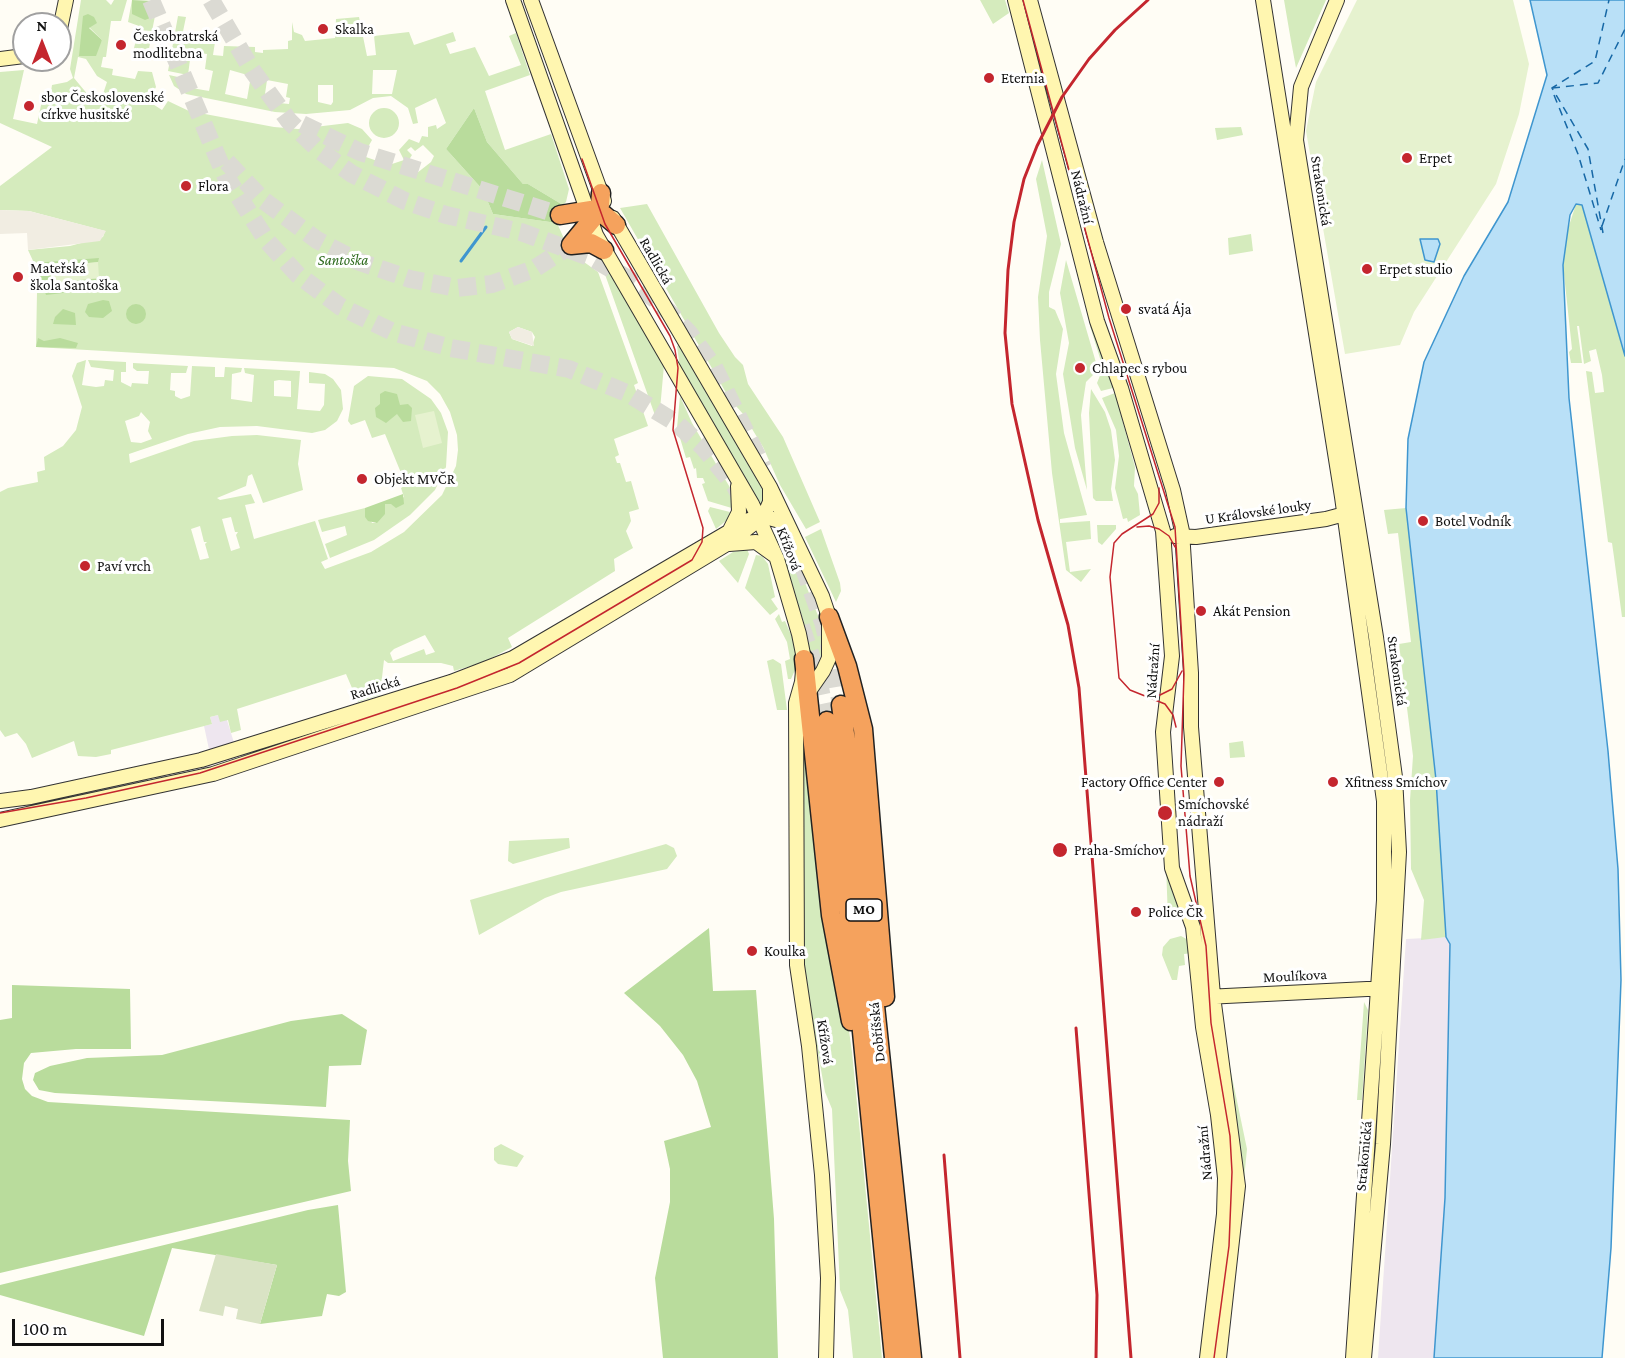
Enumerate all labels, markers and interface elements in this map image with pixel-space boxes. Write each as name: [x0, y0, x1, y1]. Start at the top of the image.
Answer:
north arrow: [12, 12, 72, 72]
text: N: [37, 17, 47, 34]
place label: Skalka: [335, 20, 374, 38]
marker: Skalka: [316, 22, 330, 36]
place label: Českobratrská modlitebna: [133, 27, 219, 62]
marker: Českobratrská modlitebna: [114, 38, 128, 52]
place label: Eternia: [1001, 69, 1045, 87]
marker: Eternia: [982, 71, 996, 85]
place label: sbor Československé církve husitské: [41, 88, 164, 123]
marker: sbor Československé církve husitské: [22, 99, 36, 113]
place label: Erpet: [1419, 149, 1452, 167]
marker: Erpet: [1400, 151, 1414, 165]
street label: Strakonická: [1307, 155, 1335, 227]
street label: Nádražní: [1067, 168, 1097, 226]
place label: Flora: [198, 177, 229, 195]
marker: Flora: [179, 179, 193, 193]
street label: Radlická: [635, 234, 677, 288]
park label: Santoška: [318, 251, 368, 269]
place label: Mateřská škola Santoška: [30, 259, 118, 294]
place label: Erpet studio: [1379, 260, 1453, 278]
marker: Erpet studio: [1360, 262, 1374, 276]
marker: Mateřská škola Santoška: [11, 270, 25, 284]
place label: svatá Ája: [1138, 300, 1191, 318]
marker: svatá Ája: [1119, 302, 1133, 316]
place label: Chlapec s rybou: [1092, 359, 1187, 377]
marker: Chlapec s rybou: [1073, 361, 1087, 375]
place label: Objekt MVČR: [374, 470, 455, 488]
marker: Objekt MVČR: [355, 472, 369, 486]
street label: U Královské louky: [1204, 496, 1312, 528]
place label: Botel Vodník: [1435, 512, 1511, 530]
marker: Botel Vodník: [1416, 514, 1430, 528]
street label: Křížová: [772, 525, 806, 573]
place label: Paví vrch: [97, 557, 151, 575]
marker: Paví vrch: [78, 559, 92, 573]
place label: Akát Pension: [1213, 602, 1291, 620]
marker: Akát Pension: [1194, 604, 1208, 618]
street label: Strakonická: [1383, 635, 1411, 707]
street label: Nádražní: [1142, 643, 1164, 699]
street label: Radlická: [348, 672, 402, 704]
place label: Factory Office Center: [1081, 773, 1207, 791]
place label: Xfitness Smíchov: [1345, 773, 1447, 791]
marker: Factory Office Center: [1212, 775, 1226, 789]
marker: Xfitness Smíchov: [1326, 775, 1340, 789]
place label: Smíchovské nádraží: [1178, 795, 1249, 830]
marker: Smíchovské nádraží: [1156, 804, 1174, 822]
marker: Praha-Smíchov: [1051, 841, 1069, 859]
place label: Praha-Smíchov: [1074, 841, 1166, 859]
road number: MO: [846, 899, 882, 921]
place label: Police ČR: [1148, 903, 1203, 921]
marker: Police ČR: [1129, 905, 1143, 919]
place label: Koulka: [764, 942, 806, 960]
marker: Koulka: [745, 944, 759, 958]
street label: Moulíkova: [1263, 965, 1327, 987]
street label: Dobříšská: [865, 1001, 889, 1063]
street label: Křížová: [813, 1018, 837, 1066]
street label: Strakonická: [1352, 1120, 1376, 1192]
street label: Nádražní: [1194, 1125, 1216, 1181]
scale bar: [15, 1307, 166, 1345]
text: 100 m: [23, 1319, 67, 1339]

